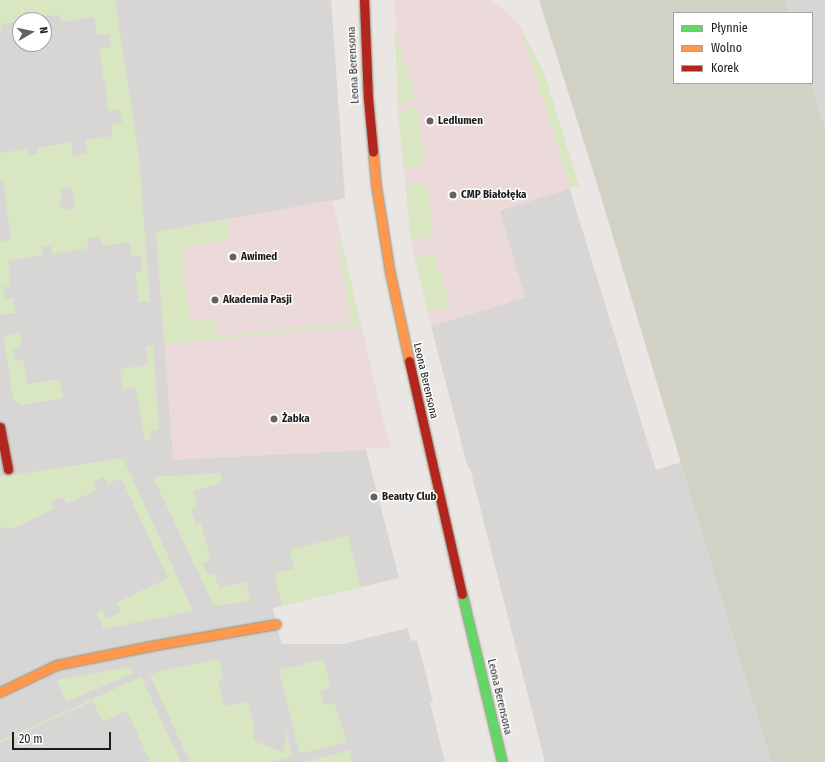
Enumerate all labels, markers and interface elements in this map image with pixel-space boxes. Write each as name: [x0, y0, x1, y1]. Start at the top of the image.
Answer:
north arrow: [12, 12, 52, 52]
legend: [673, 12, 813, 84]
text: Płynnie: [711, 21, 748, 35]
text: N: [36, 26, 50, 34]
street label: Leona Berensona: [345, 26, 363, 104]
text: Wolno: [711, 41, 742, 55]
text: Korek: [711, 61, 739, 75]
place label: Ledlumen: [438, 114, 483, 128]
marker: Ledlumen: [425, 116, 435, 126]
place label: CMP Białołęka: [461, 188, 527, 202]
marker: CMP Białołęka: [448, 190, 458, 200]
place label: Awimed: [241, 250, 277, 264]
marker: Awimed: [228, 252, 238, 262]
place label: Akademia Pasji: [223, 293, 292, 307]
marker: Akademia Pasji: [210, 295, 220, 305]
street label: Leona Berensona: [410, 342, 440, 420]
place label: Żabka: [282, 412, 310, 426]
marker: Żabka: [269, 414, 279, 424]
place label: Beauty Club: [382, 490, 437, 504]
marker: Beauty Club: [369, 492, 379, 502]
street label: Leona Berensona: [484, 658, 514, 736]
scale bar: [14, 724, 113, 750]
text: 20 m: [19, 732, 43, 746]

